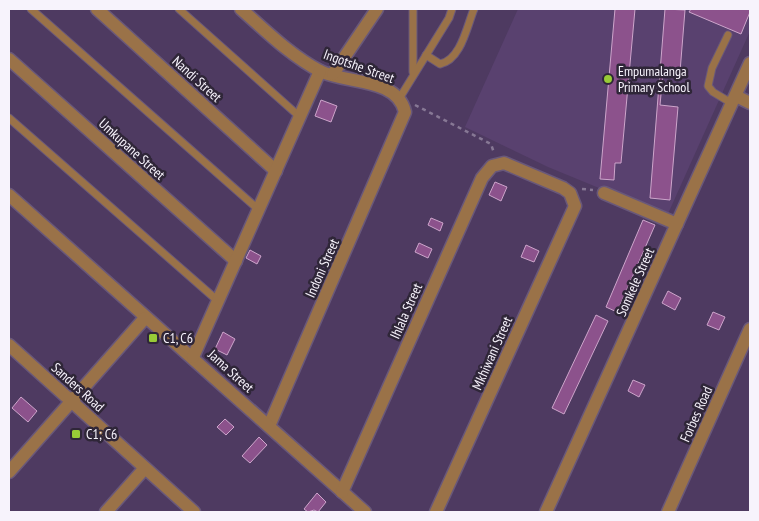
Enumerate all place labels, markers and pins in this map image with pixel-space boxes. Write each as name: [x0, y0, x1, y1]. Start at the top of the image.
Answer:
place label: Empumalanga Primary School: [618, 62, 690, 96]
marker: Empumalanga Primary School: [602, 73, 614, 85]
place label: C1, C6: [163, 329, 193, 347]
marker: C1, C6: [147, 332, 159, 344]
place label: C1; C6: [86, 425, 117, 443]
marker: C1; C6: [70, 428, 82, 440]

